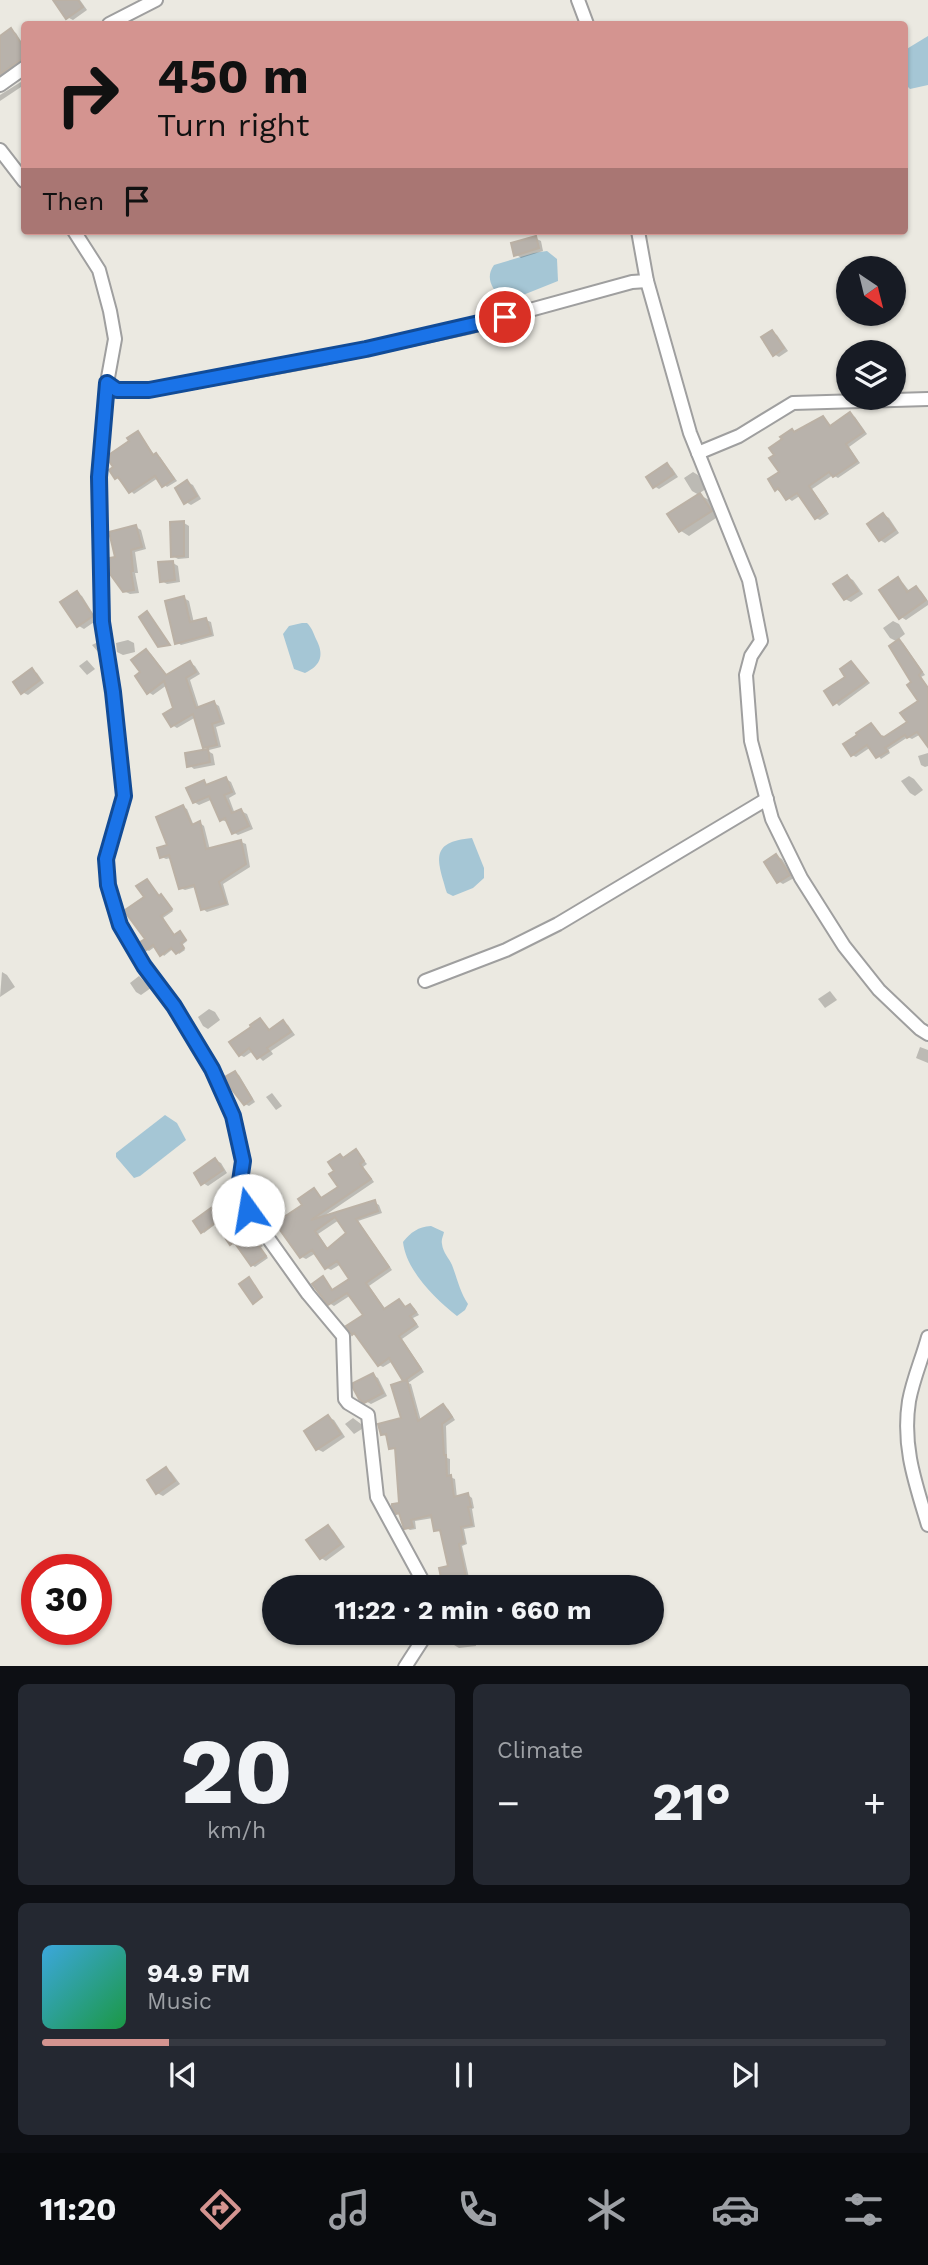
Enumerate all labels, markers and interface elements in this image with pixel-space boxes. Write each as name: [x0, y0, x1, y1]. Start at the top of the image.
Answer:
text: 450 m: [157, 47, 309, 105]
icon: right: [42, 49, 133, 140]
text: Turn right: [157, 106, 309, 144]
icon: arrive: [118, 182, 156, 220]
text: Then: [42, 186, 104, 216]
north arrow: [836, 256, 906, 326]
map controls: [836, 256, 906, 410]
pin: [475, 287, 535, 347]
icon: arrive: [486, 298, 524, 336]
button: layers: [836, 340, 906, 410]
position arrow: [211, 1173, 285, 1247]
speed limit sign: 30: [21, 1554, 112, 1645]
text: 11:22 · 2 min · 660 m: [334, 1595, 592, 1625]
text: 20: [180, 1718, 293, 1825]
text: Climate: [497, 1737, 583, 1764]
text: 21°: [652, 1772, 731, 1833]
text: −: [497, 1781, 520, 1825]
text: +: [863, 1781, 886, 1825]
text: km/h: [207, 1817, 266, 1844]
text: 94.9 FM: [147, 1958, 250, 1988]
text: Music: [147, 1988, 212, 2015]
icon: previous: [164, 2056, 202, 2094]
icon: pause: [445, 2056, 483, 2094]
icon: next: [726, 2056, 764, 2094]
icon: directions: [196, 2185, 245, 2234]
icon: music: [325, 2185, 374, 2234]
icon: phone: [453, 2185, 502, 2234]
icon: climate: [582, 2185, 631, 2234]
icon: car: [711, 2185, 760, 2234]
icon: filters: [839, 2185, 888, 2234]
text: 11:20: [40, 2190, 117, 2228]

